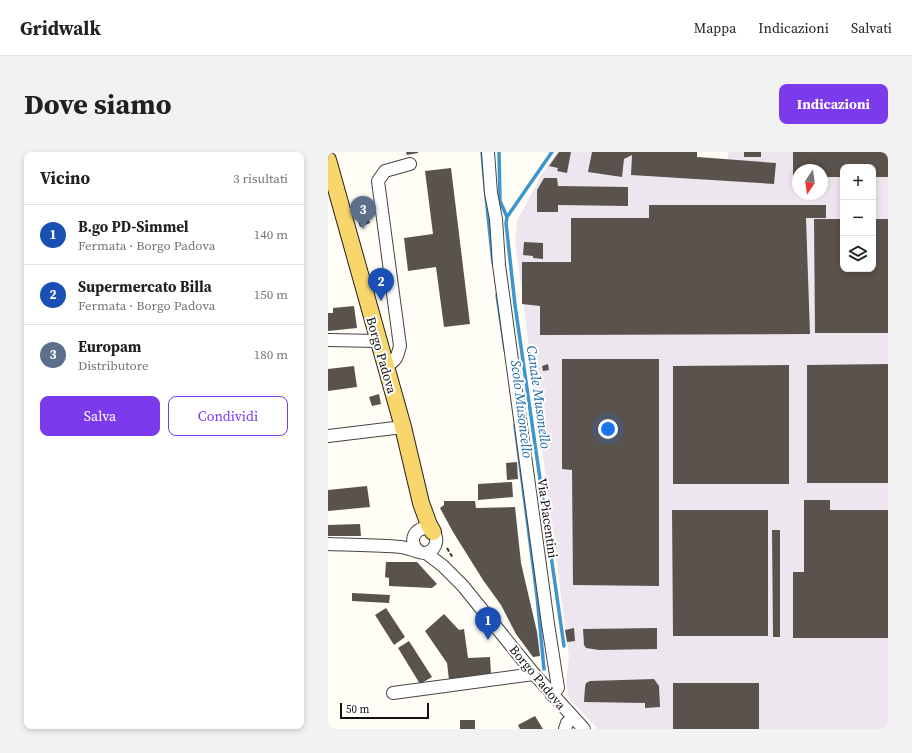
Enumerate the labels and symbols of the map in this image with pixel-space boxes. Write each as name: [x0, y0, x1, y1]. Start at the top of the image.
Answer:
north arrow: [792, 164, 828, 200]
pin: 3: [350, 196, 376, 229]
pin: 2: [368, 268, 394, 301]
street label: Borgo Padova: [362, 315, 401, 396]
water label: Canale Musonello: [522, 344, 556, 450]
water label: Scolo Musoncello: [506, 359, 538, 459]
your location: [598, 419, 618, 439]
street label: Via Piacentini: [533, 477, 562, 559]
pin: 1: [475, 607, 501, 640]
street label: Borgo Padova: [506, 642, 570, 713]
scale bar: [340, 701, 429, 720]

